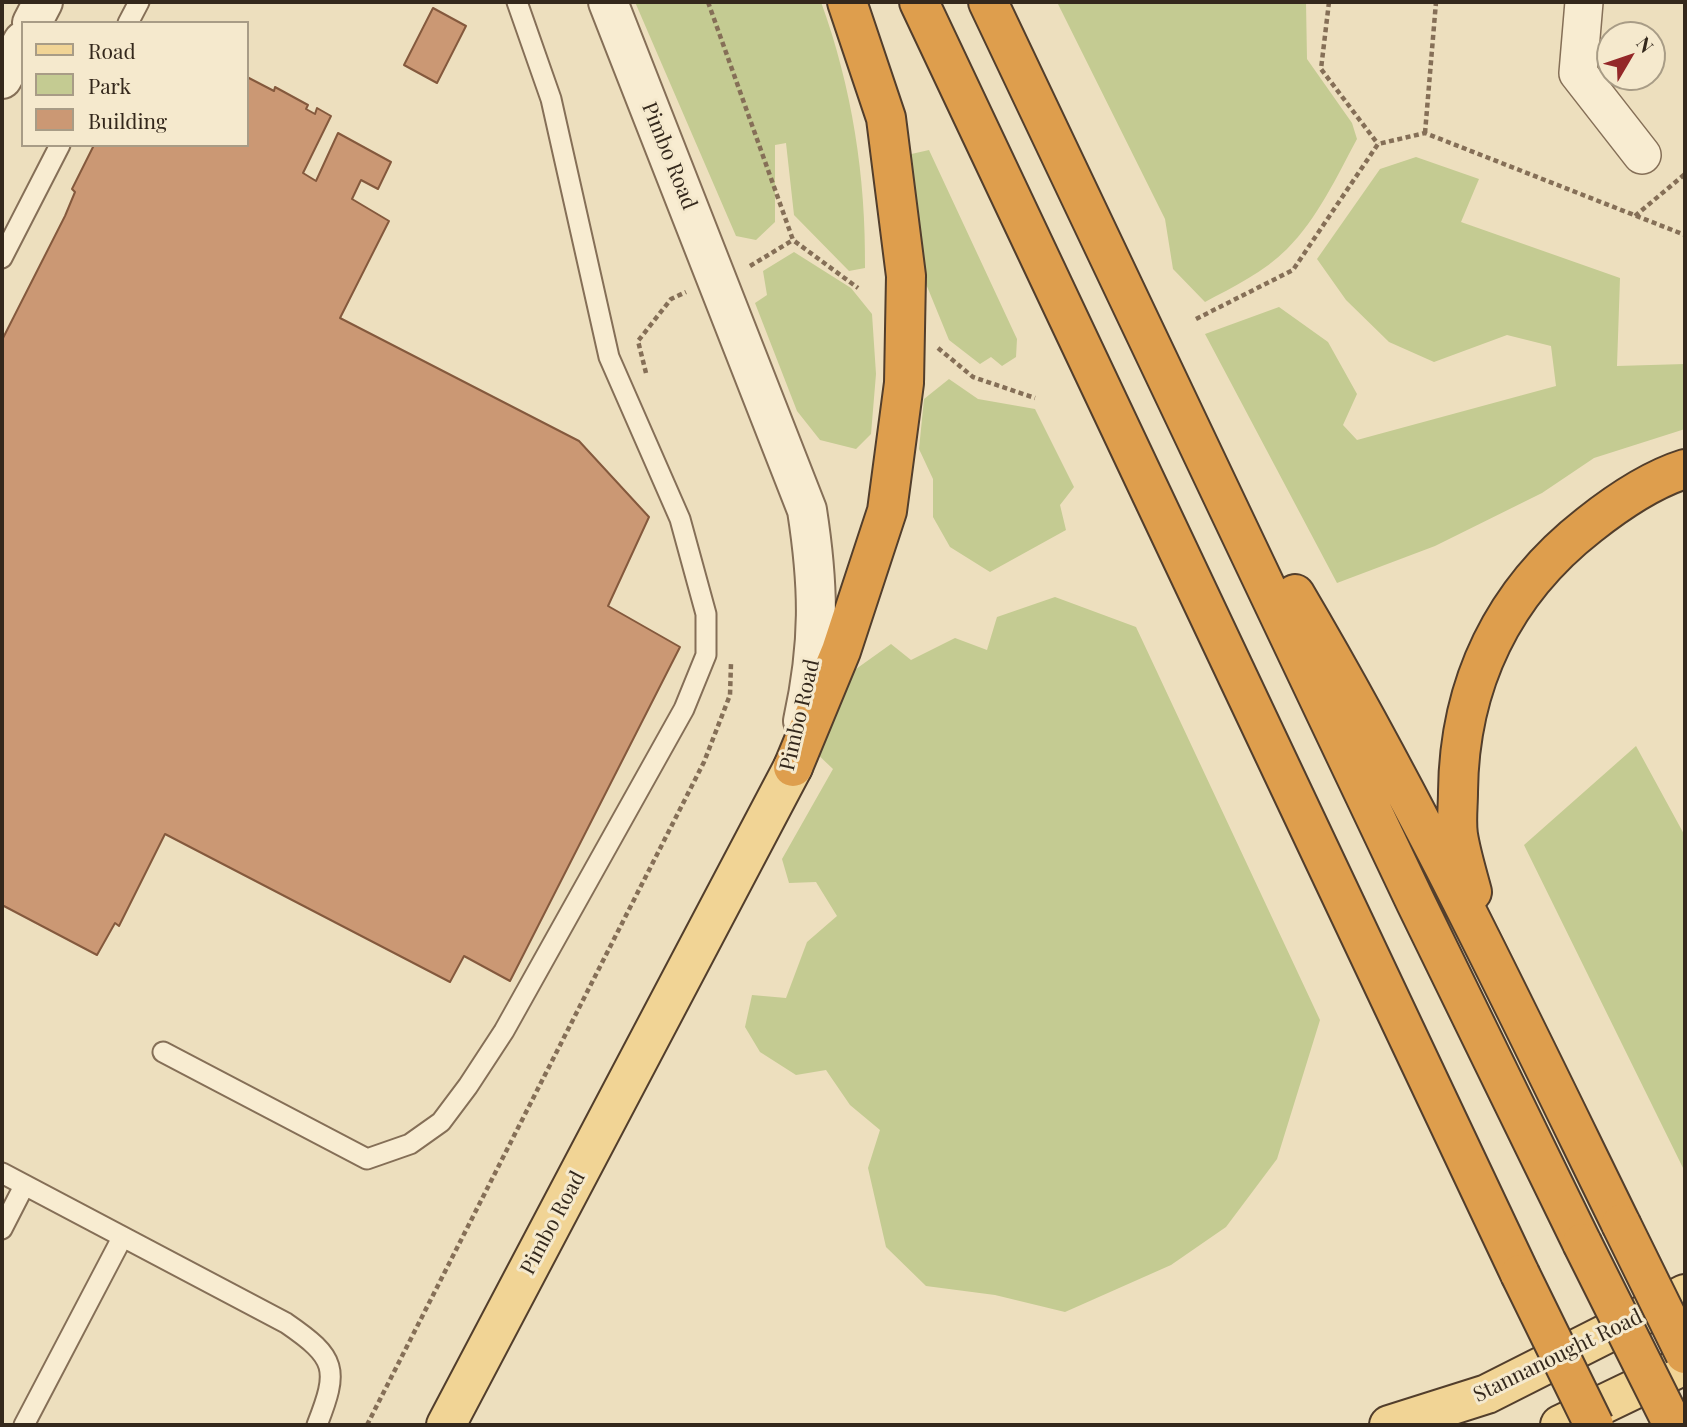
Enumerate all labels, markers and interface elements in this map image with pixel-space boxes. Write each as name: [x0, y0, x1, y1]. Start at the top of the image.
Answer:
legend: [21, 21, 248, 147]
north arrow: [1596, 21, 1666, 91]
text: N: [1631, 31, 1660, 58]
text: Road: [88, 36, 136, 64]
text: Park: [88, 71, 131, 99]
street label: Pimbo Road: [636, 99, 702, 213]
text: Building: [88, 106, 167, 134]
street label: Pimbo Road: [775, 657, 825, 773]
street label: Pimbo Road: [515, 1167, 591, 1279]
street label: Stannanought Road: [1469, 1304, 1647, 1408]

